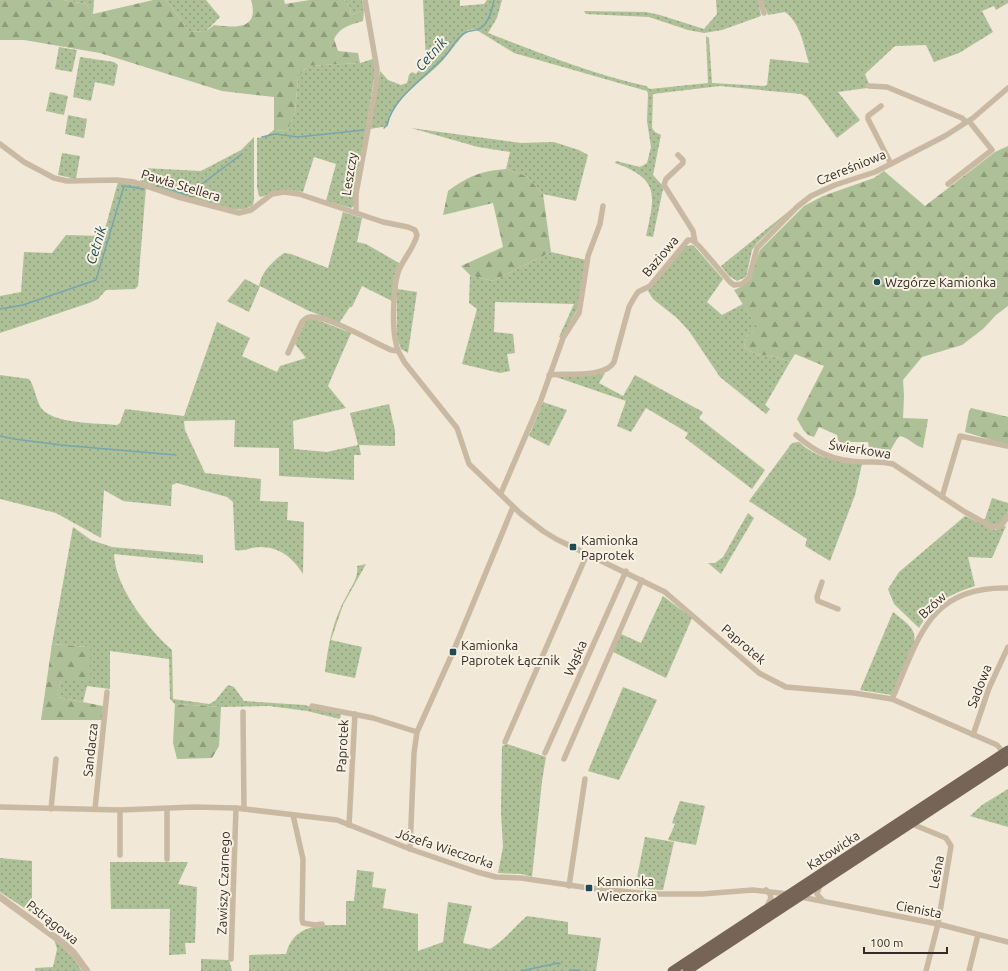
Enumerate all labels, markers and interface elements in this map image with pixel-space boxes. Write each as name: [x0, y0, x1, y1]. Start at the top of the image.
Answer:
water label: Cetnik: [412, 33, 451, 74]
street label: Czereśniowa: [814, 147, 888, 187]
street label: Leszczy: [339, 151, 359, 197]
street label: Pawła Stellera: [140, 166, 222, 204]
water label: Cetnik: [83, 223, 110, 266]
street label: Baziowa: [639, 233, 681, 279]
place label: Wzgórze Kamionka: [885, 275, 996, 289]
marker: Wzgórze Kamionka: [872, 277, 882, 287]
street label: Świerkowa: [828, 437, 892, 461]
place label: Kamionka Paprotek: [581, 533, 638, 562]
marker: Kamionka Paprotek: [568, 542, 578, 552]
street label: Bzów: [916, 589, 948, 621]
street label: Paprotek: [719, 621, 769, 667]
place label: Kamionka Paprotek Łącznik: [461, 638, 560, 667]
street label: Wąska: [561, 638, 589, 678]
marker: Kamionka Paprotek Łącznik: [448, 647, 458, 657]
street label: Sadowa: [964, 662, 994, 710]
street label: Paprotek: [334, 719, 350, 773]
street label: Sandacza: [80, 722, 100, 778]
street label: Józefa Wieczorka: [394, 826, 496, 870]
street label: Katowicka: [804, 828, 862, 872]
street label: Zawiszy Czarnego: [214, 831, 232, 935]
street label: Leśna: [926, 854, 946, 890]
place label: Kamionka Wieczorka: [597, 874, 657, 903]
marker: Kamionka Wieczorka: [584, 883, 594, 893]
street label: Pstrągowa: [24, 897, 82, 947]
street label: Cienista: [895, 898, 943, 920]
scale bar: [864, 929, 947, 955]
text: 100 m: [870, 936, 903, 949]

